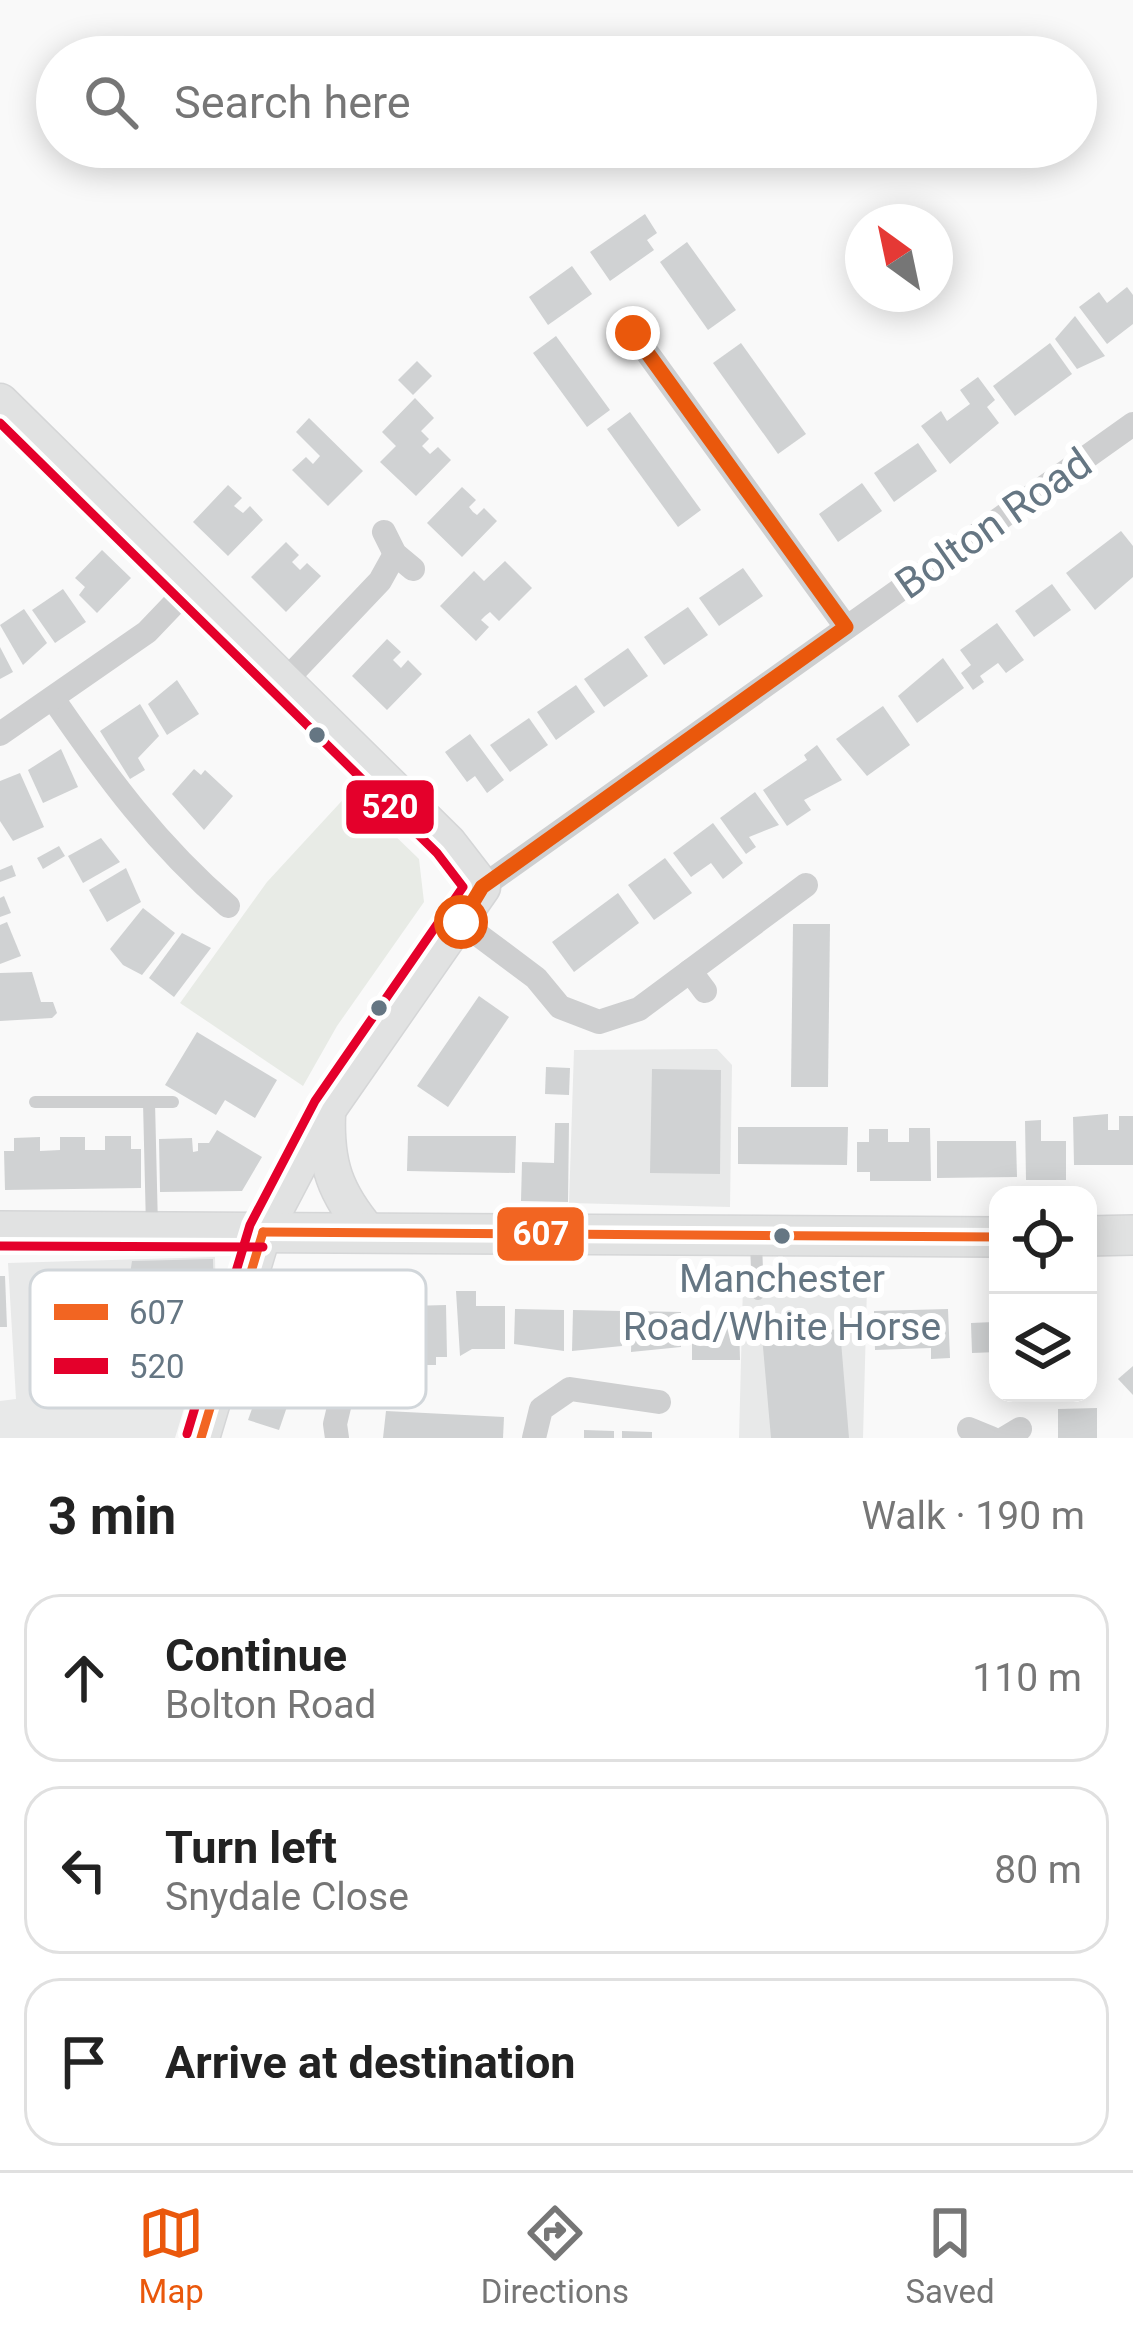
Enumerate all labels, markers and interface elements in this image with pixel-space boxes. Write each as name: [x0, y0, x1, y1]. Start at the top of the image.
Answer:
search box: [36, 36, 1097, 168]
icon: search: [78, 69, 144, 135]
text: Search here: [174, 76, 411, 129]
north arrow: [845, 204, 953, 312]
route end: [606, 306, 660, 360]
street label: Bolton Road: [886, 438, 1101, 609]
unlabelled marker: [306, 724, 328, 746]
line badge: 520: [344, 778, 436, 836]
text: 520: [362, 787, 418, 826]
route start: [434, 895, 488, 949]
unlabelled marker: [368, 997, 390, 1019]
map controls: [989, 1186, 1097, 1402]
button: locate: [989, 1186, 1097, 1294]
line badge: 607: [495, 1205, 586, 1263]
text: 607: [513, 1214, 569, 1253]
marker: Manchester Road/White Horse: [771, 1225, 793, 1247]
place label: Manchester Road/White Horse: [623, 1256, 941, 1350]
legend: [30, 1270, 426, 1408]
text: 607: [129, 1293, 185, 1332]
button: layers: [989, 1294, 1097, 1402]
text: 520: [129, 1347, 185, 1386]
text: 3 min: [48, 1487, 176, 1546]
text: Walk · 190 m: [861, 1493, 1085, 1539]
text: Continue: [165, 1629, 347, 1682]
icon: ahead: [51, 1645, 117, 1711]
text: 110 m: [972, 1655, 1082, 1701]
text: Bolton Road: [165, 1682, 376, 1728]
text: Turn left: [165, 1821, 337, 1874]
icon: left: [51, 1837, 117, 1903]
text: 80 m: [994, 1847, 1082, 1893]
text: Snydale Close: [165, 1874, 409, 1920]
icon: arrive: [51, 2029, 117, 2095]
text: Arrive at destination: [165, 2036, 576, 2089]
tab: Map: [138, 2200, 204, 2311]
tab: Directions: [481, 2200, 629, 2311]
tab: Saved: [906, 2200, 995, 2311]

